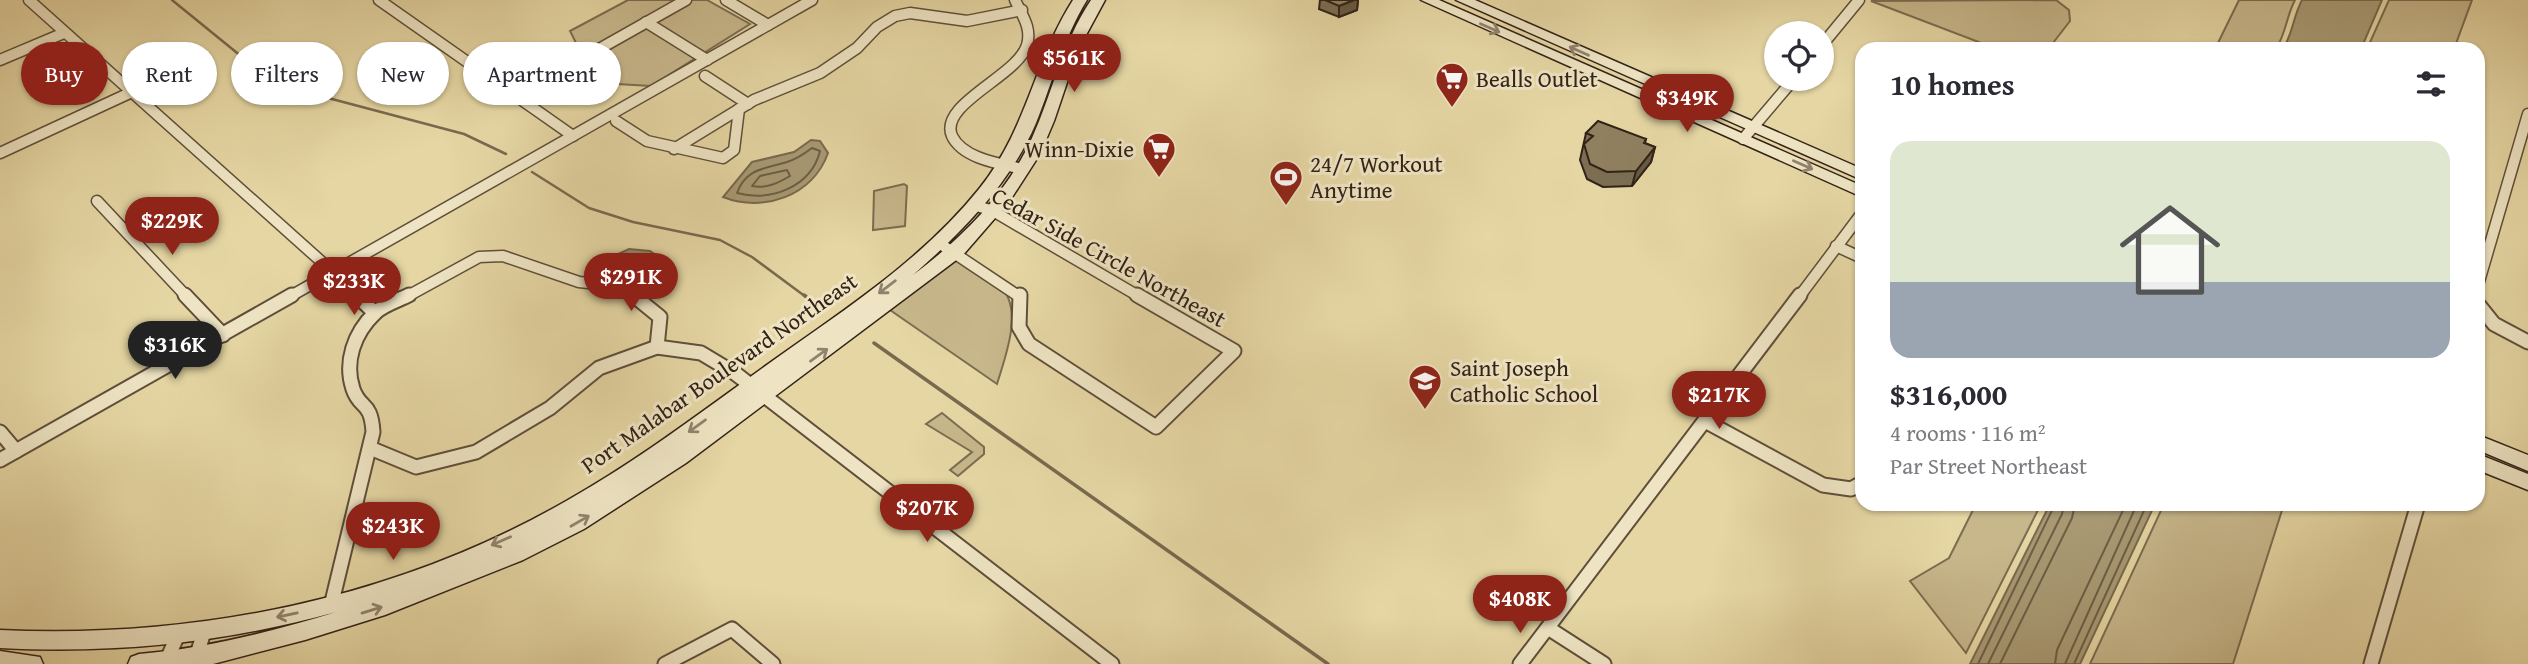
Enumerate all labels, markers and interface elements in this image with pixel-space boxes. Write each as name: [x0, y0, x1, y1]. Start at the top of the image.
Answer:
map controls: [1764, 21, 1834, 91]
button: locate: [1764, 21, 1834, 91]
one-way arrow: [1479, 22, 1500, 35]
pin: $561K: [1025, 34, 1123, 94]
text: $561K: [1043, 40, 1105, 73]
chip: Buy: [21, 42, 108, 105]
chip: Rent: [122, 42, 217, 105]
chip: Filters: [231, 42, 343, 105]
chip: New: [357, 42, 449, 105]
chip: Apartment: [463, 42, 621, 105]
one-way arrow: [1568, 44, 1590, 57]
supermarket icon: Bealls Outlet: [1433, 60, 1471, 109]
place label: Bealls Outlet: [1476, 62, 1598, 95]
text: 10 homes: [1890, 62, 2015, 106]
icon: filters: [2412, 65, 2450, 103]
pin: $349K: [1638, 74, 1736, 134]
text: $349K: [1656, 80, 1718, 113]
supermarket icon: Winn-Dixie: [1140, 130, 1178, 179]
place label: Winn-Dixie: [1025, 132, 1134, 165]
place label: 24/7 Workout Anytime: [1310, 147, 1443, 206]
sports icon: 24/7 Workout Anytime: [1267, 158, 1305, 207]
one-way arrow: [1791, 159, 1813, 172]
street label: Cedar Side Circle Northeast: [986, 178, 1232, 335]
icon: home: [2107, 187, 2233, 313]
pin: $229K: [123, 198, 221, 257]
text: $229K: [141, 203, 203, 236]
pin: $291K: [582, 254, 680, 313]
pin: $233K: [305, 258, 403, 317]
text: $291K: [600, 259, 662, 292]
text: $233K: [323, 263, 385, 296]
street label: Port Malabar Boulevard Northeast: [574, 264, 863, 481]
one-way arrow: [878, 279, 897, 294]
pin: $316K: [126, 322, 224, 381]
text: $316K: [144, 327, 206, 360]
one-way arrow: [810, 348, 828, 363]
place label: Saint Joseph Catholic School: [1450, 351, 1598, 410]
school or university icon: Saint Joseph Catholic School: [1406, 362, 1444, 411]
pin: $217K: [1670, 372, 1768, 431]
text: $316,000: [1890, 372, 2007, 416]
text: $217K: [1688, 377, 1750, 410]
text: 4 rooms · 116 m²: [1890, 416, 2045, 449]
one-way arrow: [688, 419, 707, 433]
text: Par Street Northeast: [1890, 449, 2087, 482]
pin: $207K: [878, 484, 976, 544]
text: $207K: [896, 490, 958, 523]
pin: $243K: [344, 503, 442, 562]
text: $243K: [362, 508, 424, 541]
one-way arrow: [570, 513, 590, 527]
one-way arrow: [491, 535, 513, 548]
pin: $408K: [1471, 576, 1569, 635]
text: $408K: [1489, 581, 1551, 614]
one-way arrow: [360, 603, 382, 616]
one-way arrow: [276, 608, 299, 622]

